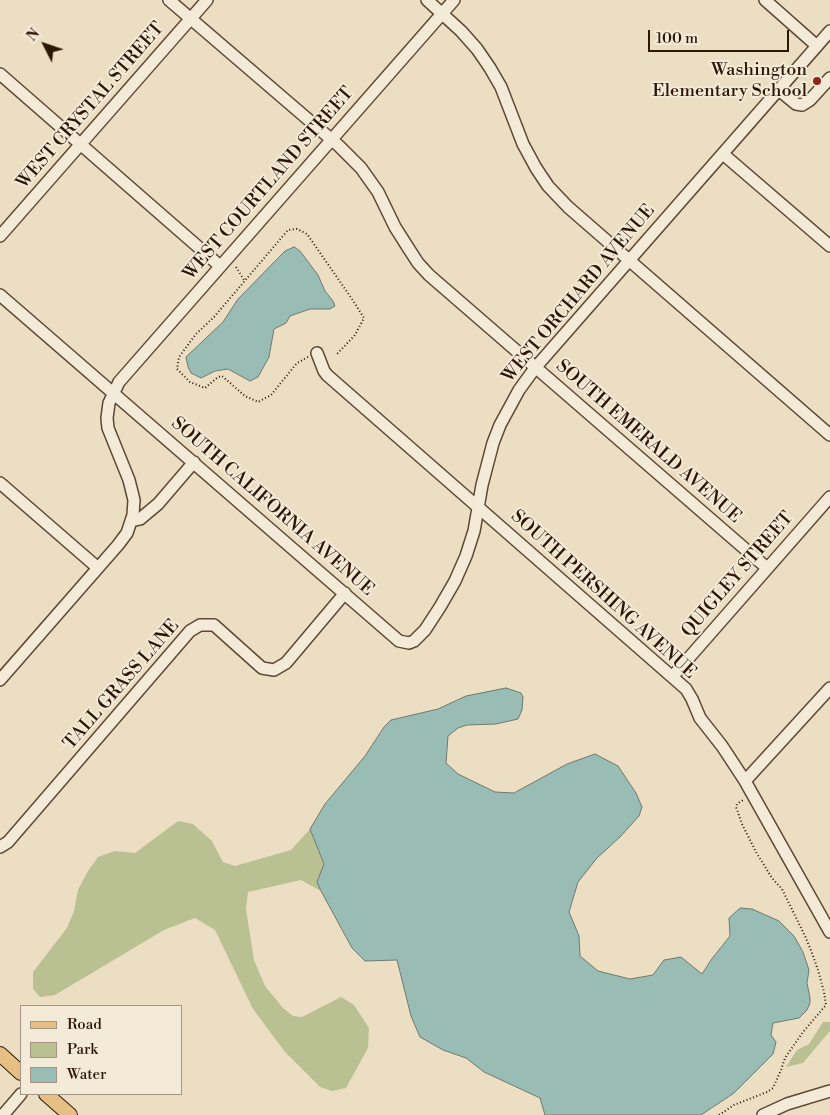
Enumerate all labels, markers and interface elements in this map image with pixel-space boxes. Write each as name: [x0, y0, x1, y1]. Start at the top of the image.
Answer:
street label: WEST CRYSTAL STREET: [13, 18, 169, 194]
north arrow: [20, 20, 70, 70]
scale bar: [650, 20, 791, 52]
text: N: [23, 25, 44, 45]
text: 100 m: [656, 29, 698, 48]
place label: Washington Elementary School: [652, 60, 807, 102]
marker: Washington Elementary School: [811, 75, 823, 87]
street label: WEST COURTLAND STREET: [179, 83, 359, 285]
street label: WEST ORCHARD AVENUE: [498, 201, 660, 387]
street label: SOUTH EMERALD AVENUE: [551, 356, 745, 528]
street label: SOUTH CALIFORNIA AVENUE: [166, 413, 378, 601]
street label: SOUTH PERSHING AVENUE: [506, 506, 700, 684]
street label: QUIGLEY STREET: [678, 508, 798, 642]
street label: TALL GRASS LANE: [60, 616, 184, 754]
legend: [20, 1005, 182, 1095]
text: Road: [67, 1015, 102, 1034]
text: Park: [67, 1040, 98, 1059]
text: Water: [67, 1065, 106, 1084]

